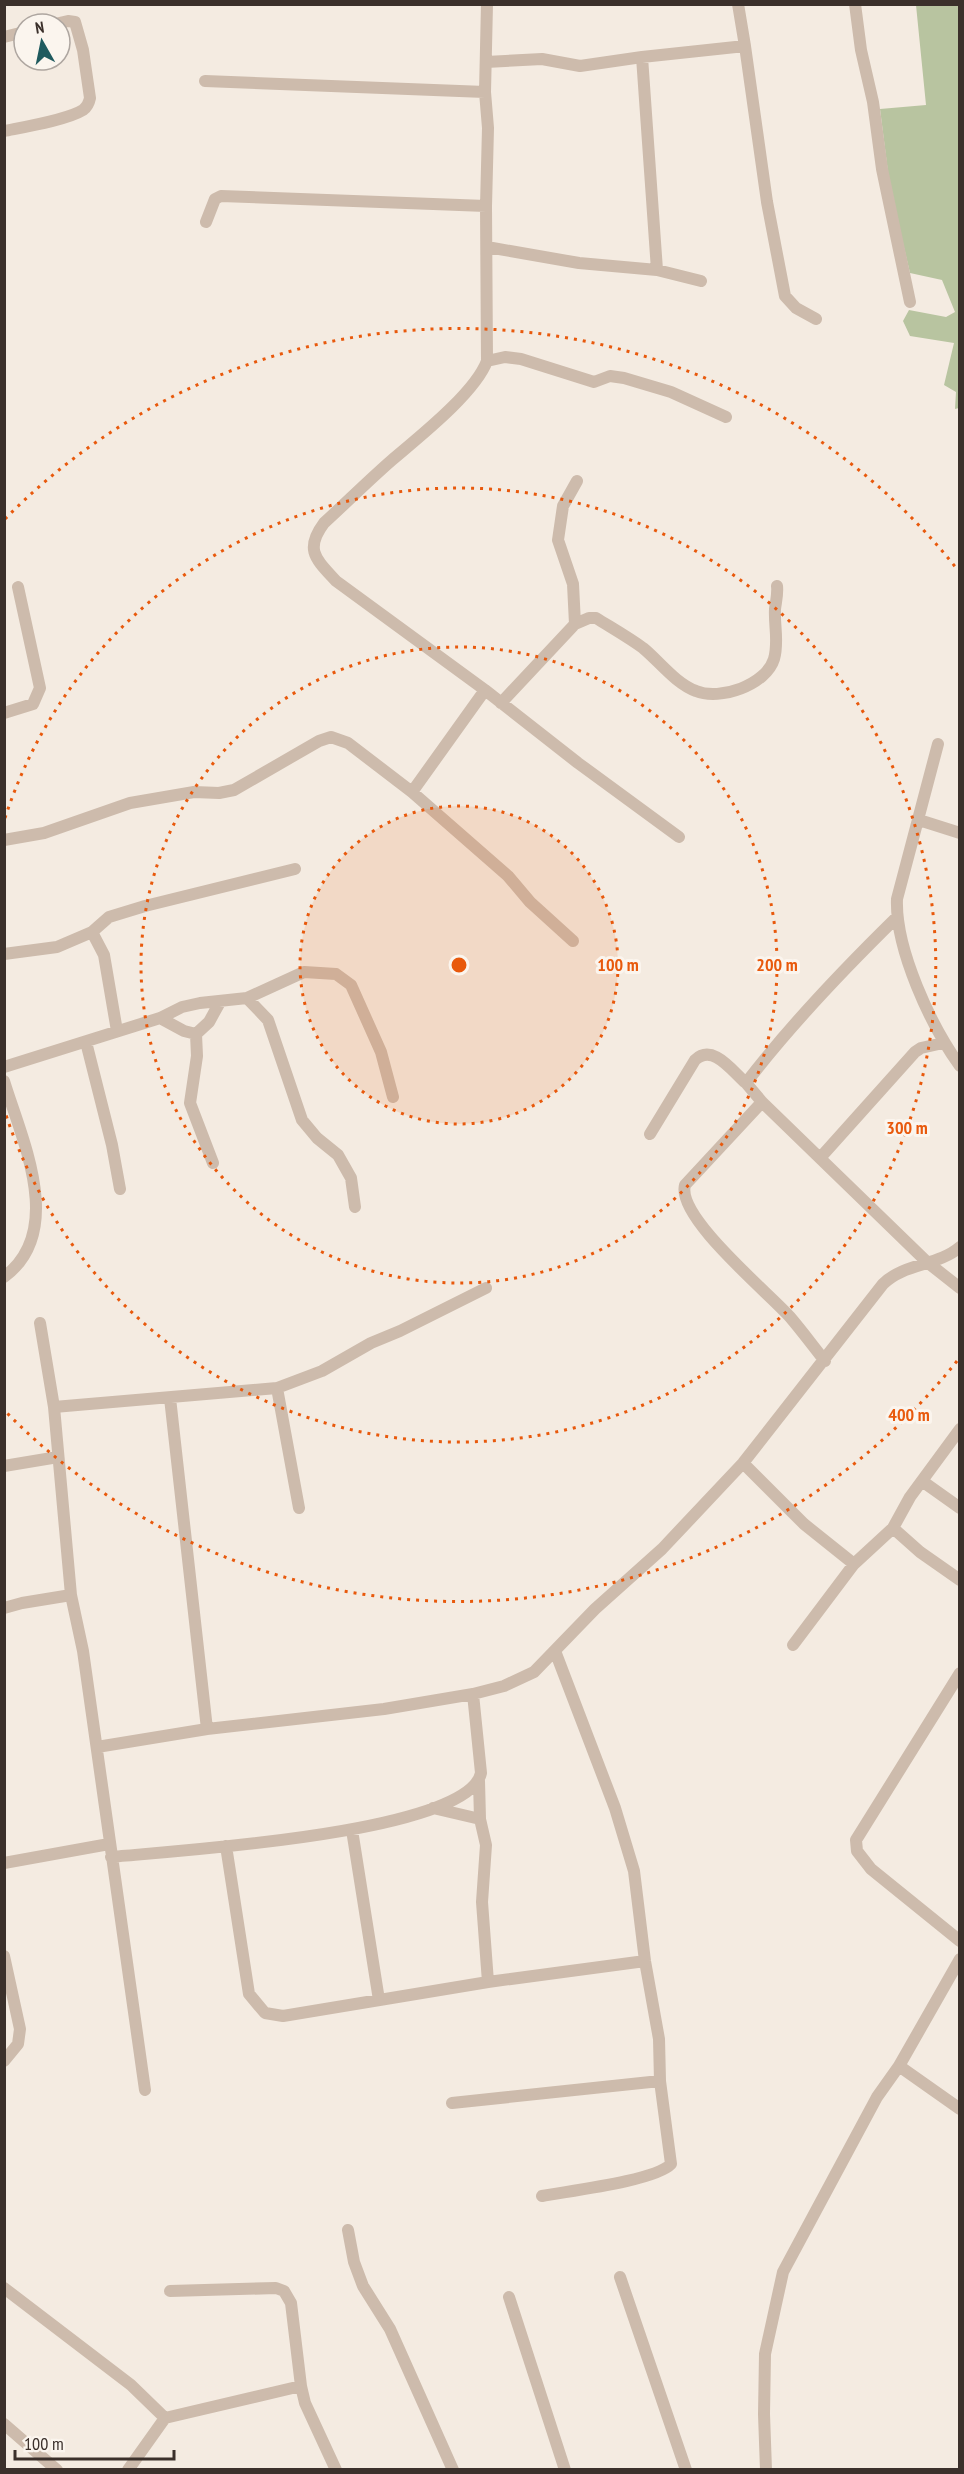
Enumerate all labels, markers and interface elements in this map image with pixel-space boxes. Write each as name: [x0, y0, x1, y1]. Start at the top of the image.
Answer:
north arrow: [12, 12, 72, 72]
text: N: [34, 17, 45, 38]
text: 100 m: [597, 953, 639, 976]
text: 200 m: [756, 953, 798, 976]
centre of rings: [449, 955, 469, 975]
text: 300 m: [886, 1116, 928, 1139]
text: 400 m: [888, 1403, 930, 1426]
scale bar: [15, 2423, 174, 2461]
text: 100 m: [24, 2432, 64, 2455]

